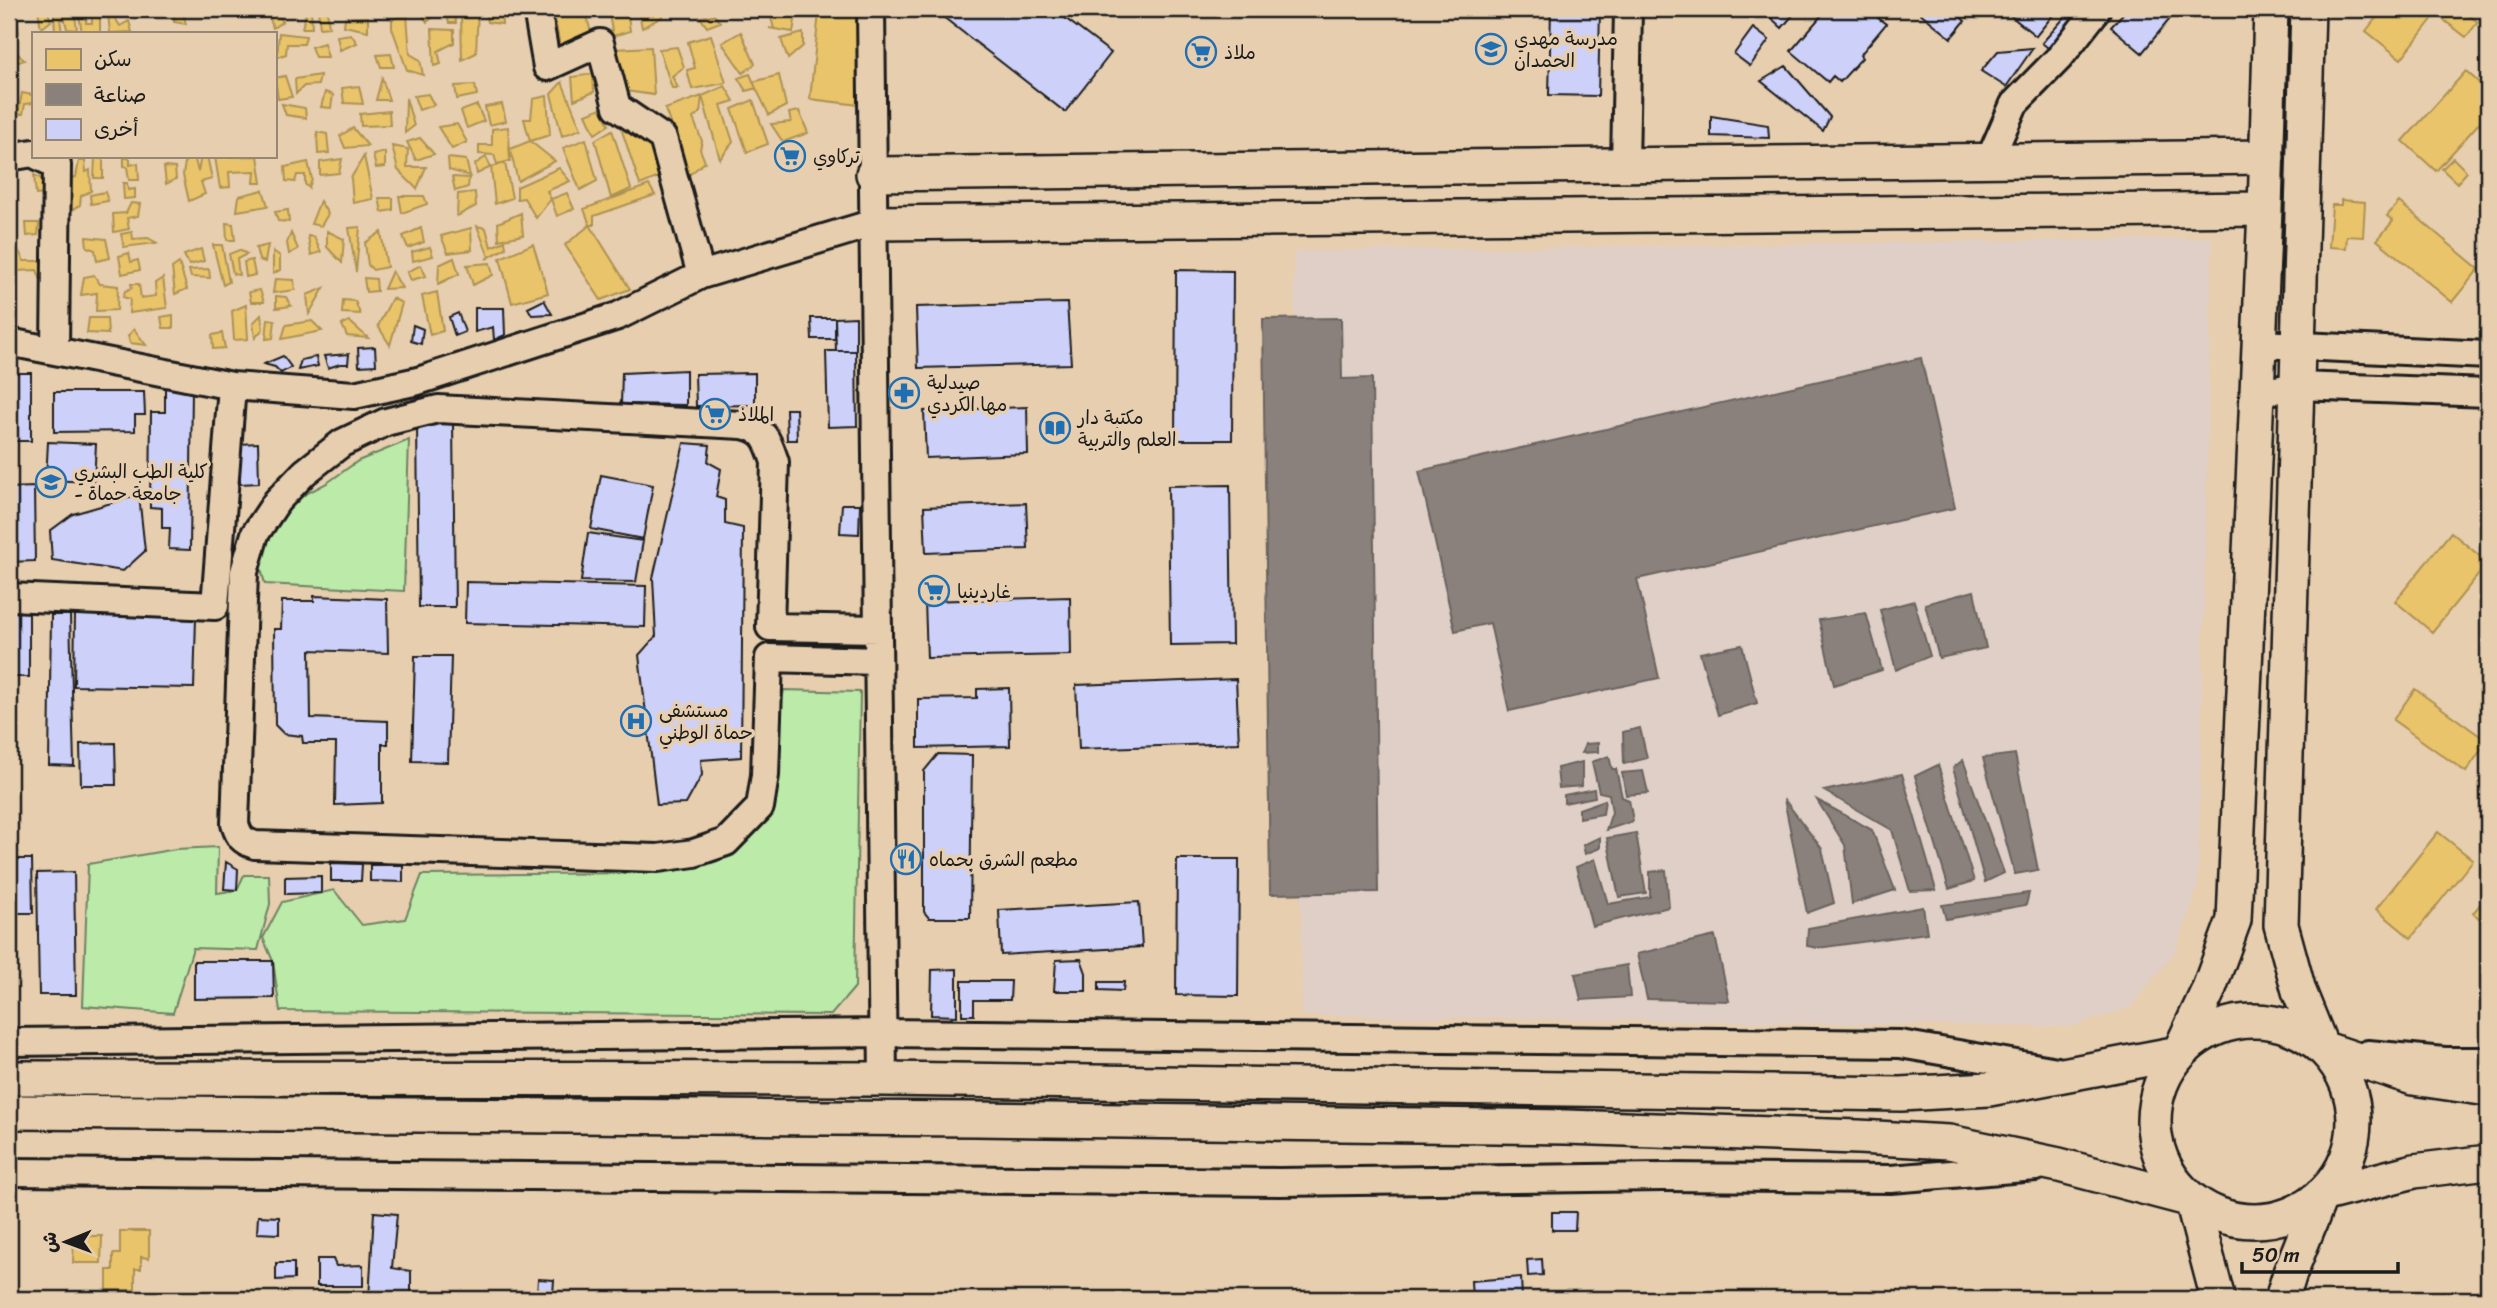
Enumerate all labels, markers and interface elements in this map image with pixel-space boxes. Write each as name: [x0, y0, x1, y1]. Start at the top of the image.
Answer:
place label: مدرسة مهدي الحمدان: [1514, 22, 1618, 77]
legend: [32, 32, 276, 158]
school or university icon: مدرسة مهدي الحمدان: [1474, 32, 1508, 66]
supermarket icon: ملاذ: [1184, 35, 1218, 69]
place label: ملاذ: [1224, 36, 1256, 69]
text: سكن: [94, 40, 132, 78]
text: صناعة: [94, 76, 147, 114]
text: أخرى: [94, 110, 138, 148]
supermarket icon: تركاوي: [773, 139, 807, 173]
place label: تركاوي: [813, 140, 860, 173]
place label: صيدلية مها الكردي: [927, 366, 1007, 421]
pharmacy icon: صيدلية مها الكردي: [887, 376, 921, 410]
supermarket icon: الملاذ: [698, 397, 732, 431]
place label: الملاذ: [738, 398, 774, 431]
place label: مكتبة دار العلم والتربية: [1076, 401, 1177, 456]
library icon: مكتبة دار العلم والتربية: [1038, 411, 1072, 445]
place label: كلية الطب البشري - جامعة حماة: [74, 455, 208, 510]
school or university icon: كلية الطب البشري - جامعة حماة: [34, 465, 68, 499]
supermarket icon: غاردينيا: [917, 574, 951, 608]
place label: غاردينيا: [957, 575, 1011, 608]
place label: مستشفى حماة الوطني: [659, 694, 753, 749]
hospital icon: مستشفى حماة الوطني: [619, 704, 653, 738]
restaurant icon: مطعم الشرق بحماه: [889, 842, 923, 876]
place label: مطعم الشرق بحماه: [929, 843, 1078, 876]
north arrow: [32, 1206, 102, 1276]
text: ش: [33, 1231, 66, 1253]
scale bar: [2242, 1231, 2397, 1275]
text: 50 m: [2252, 1236, 2300, 1274]

